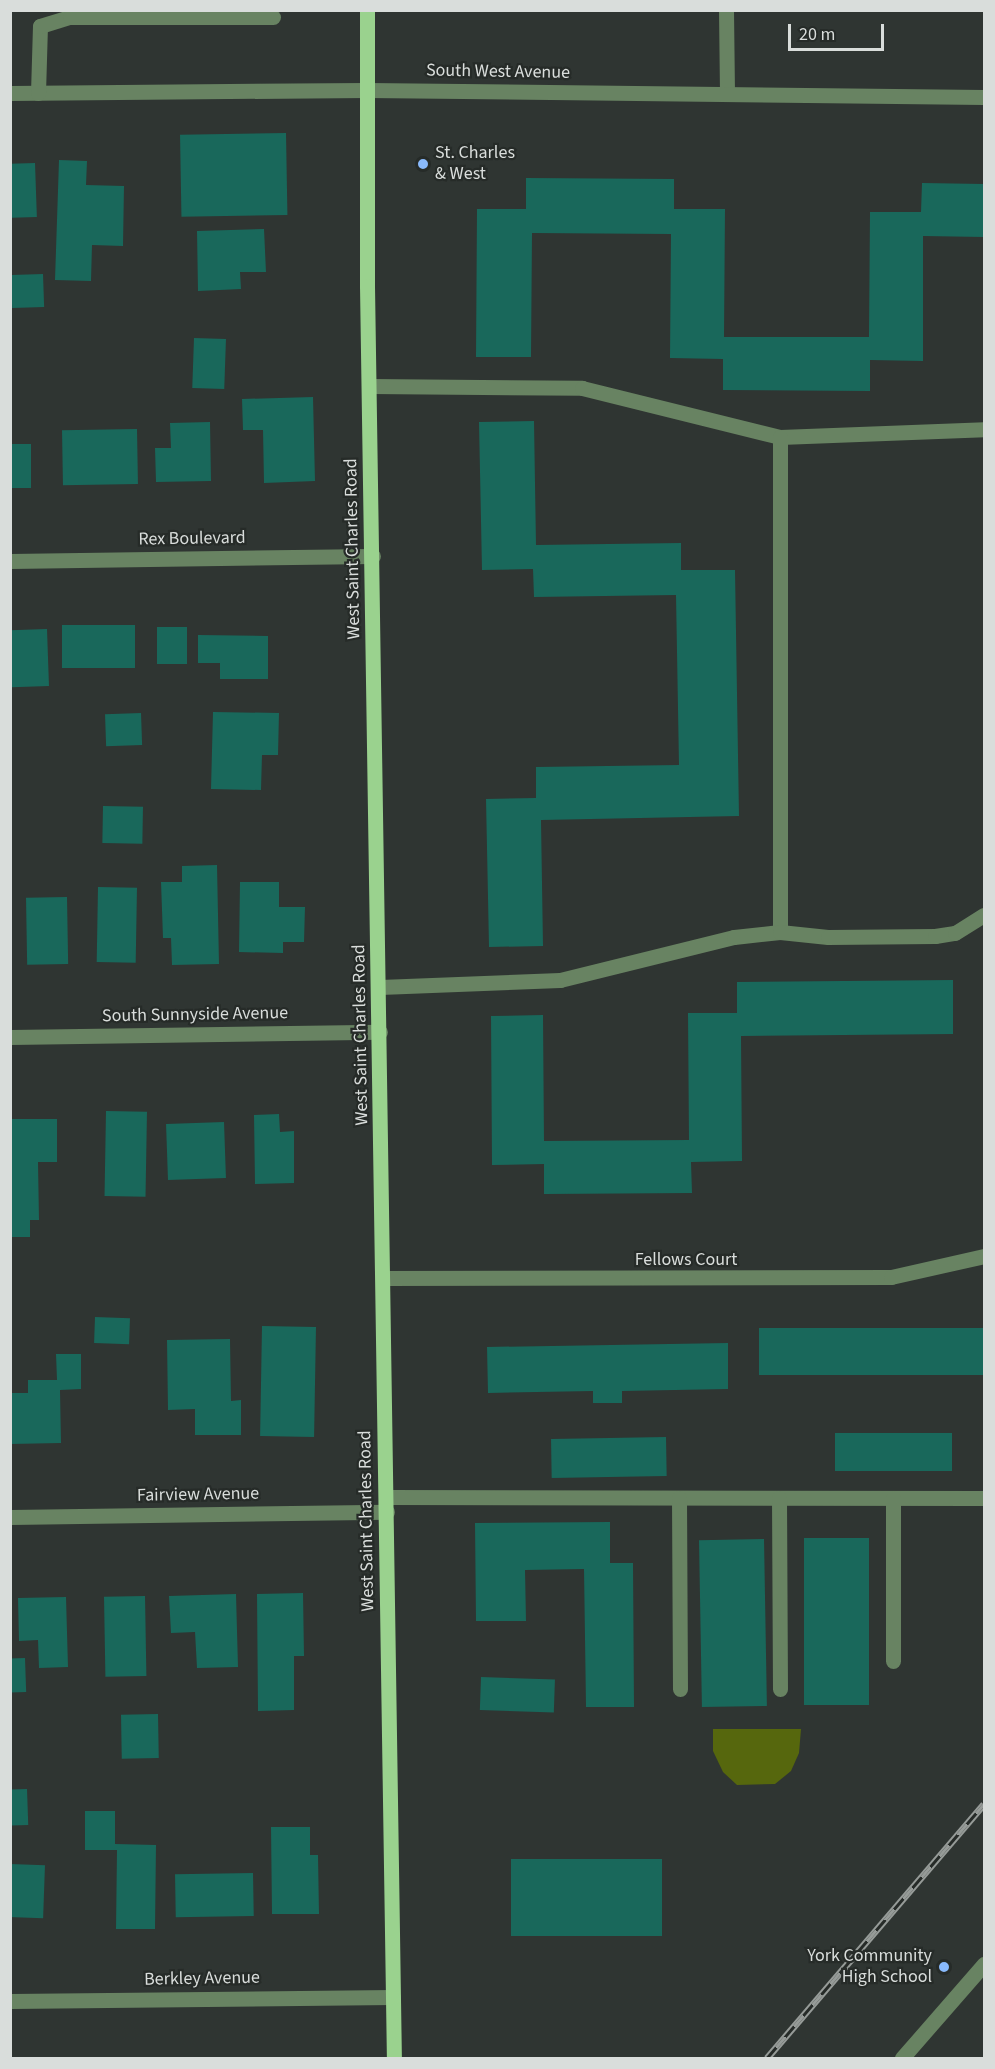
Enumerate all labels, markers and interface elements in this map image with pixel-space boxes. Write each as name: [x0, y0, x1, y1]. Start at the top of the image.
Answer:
scale bar: [791, 12, 887, 50]
text: 20 m: [799, 22, 835, 47]
street label: South West Avenue: [426, 60, 570, 84]
place label: St. Charles & West: [435, 143, 515, 186]
marker: St. Charles & West: [416, 157, 430, 171]
street label: West Saint Charles Road: [341, 458, 365, 640]
street label: Rex Boulevard: [138, 527, 246, 551]
street label: West Saint Charles Road: [349, 944, 373, 1126]
street label: South Sunnyside Avenue: [102, 1003, 288, 1027]
street label: Fellows Court: [635, 1249, 737, 1271]
street label: West Saint Charles Road: [355, 1430, 379, 1612]
street label: Fairview Avenue: [137, 1483, 259, 1507]
place label: York Community High School: [807, 1946, 932, 1988]
marker: York Community High School: [937, 1960, 951, 1974]
street label: Berkley Avenue: [144, 1967, 260, 1991]

